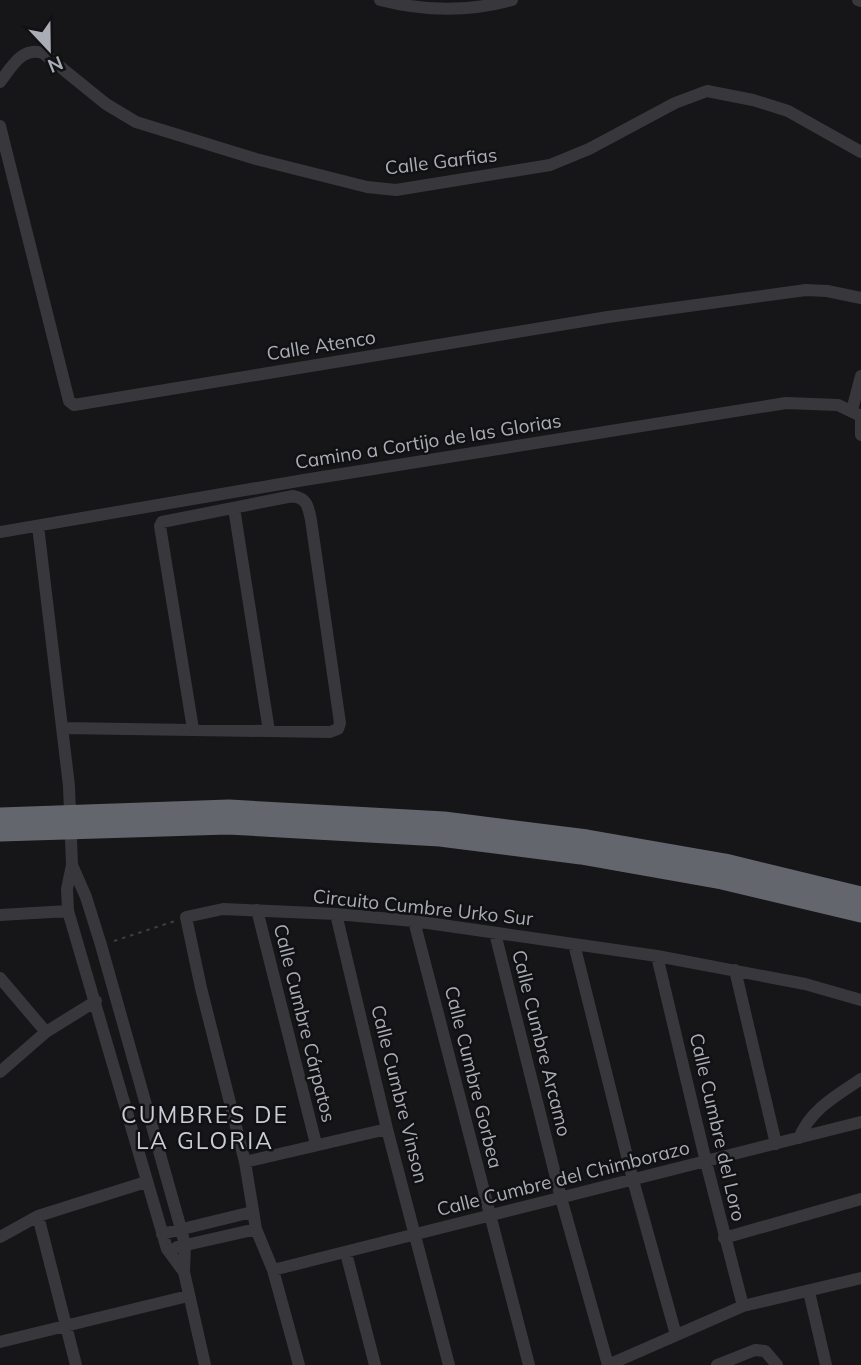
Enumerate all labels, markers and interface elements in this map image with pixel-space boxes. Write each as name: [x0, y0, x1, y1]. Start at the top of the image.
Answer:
north arrow: [14, 14, 84, 84]
text: N: [44, 51, 67, 79]
street label: Calle Garfias: [384, 142, 498, 180]
street label: Calle Atenco: [265, 325, 377, 365]
street label: Camino a Cortijo de las Glorias: [293, 408, 563, 474]
street label: Circuito Cumbre Urko Sur: [312, 884, 534, 931]
street label: Calle Cumbre Cárpatos: [269, 921, 341, 1125]
street label: Calle Cumbre Arcamo: [507, 947, 577, 1139]
street label: Calle Cumbre Gorbea: [440, 983, 508, 1171]
street label: Calle Cumbre Vinson: [366, 1002, 434, 1186]
street label: Calle Cumbre del Loro: [685, 1031, 751, 1223]
district label: CUMBRES DE LA GLORIA: [121, 1100, 289, 1155]
street label: Calle Cumbre del Chimborazo: [434, 1135, 692, 1221]

